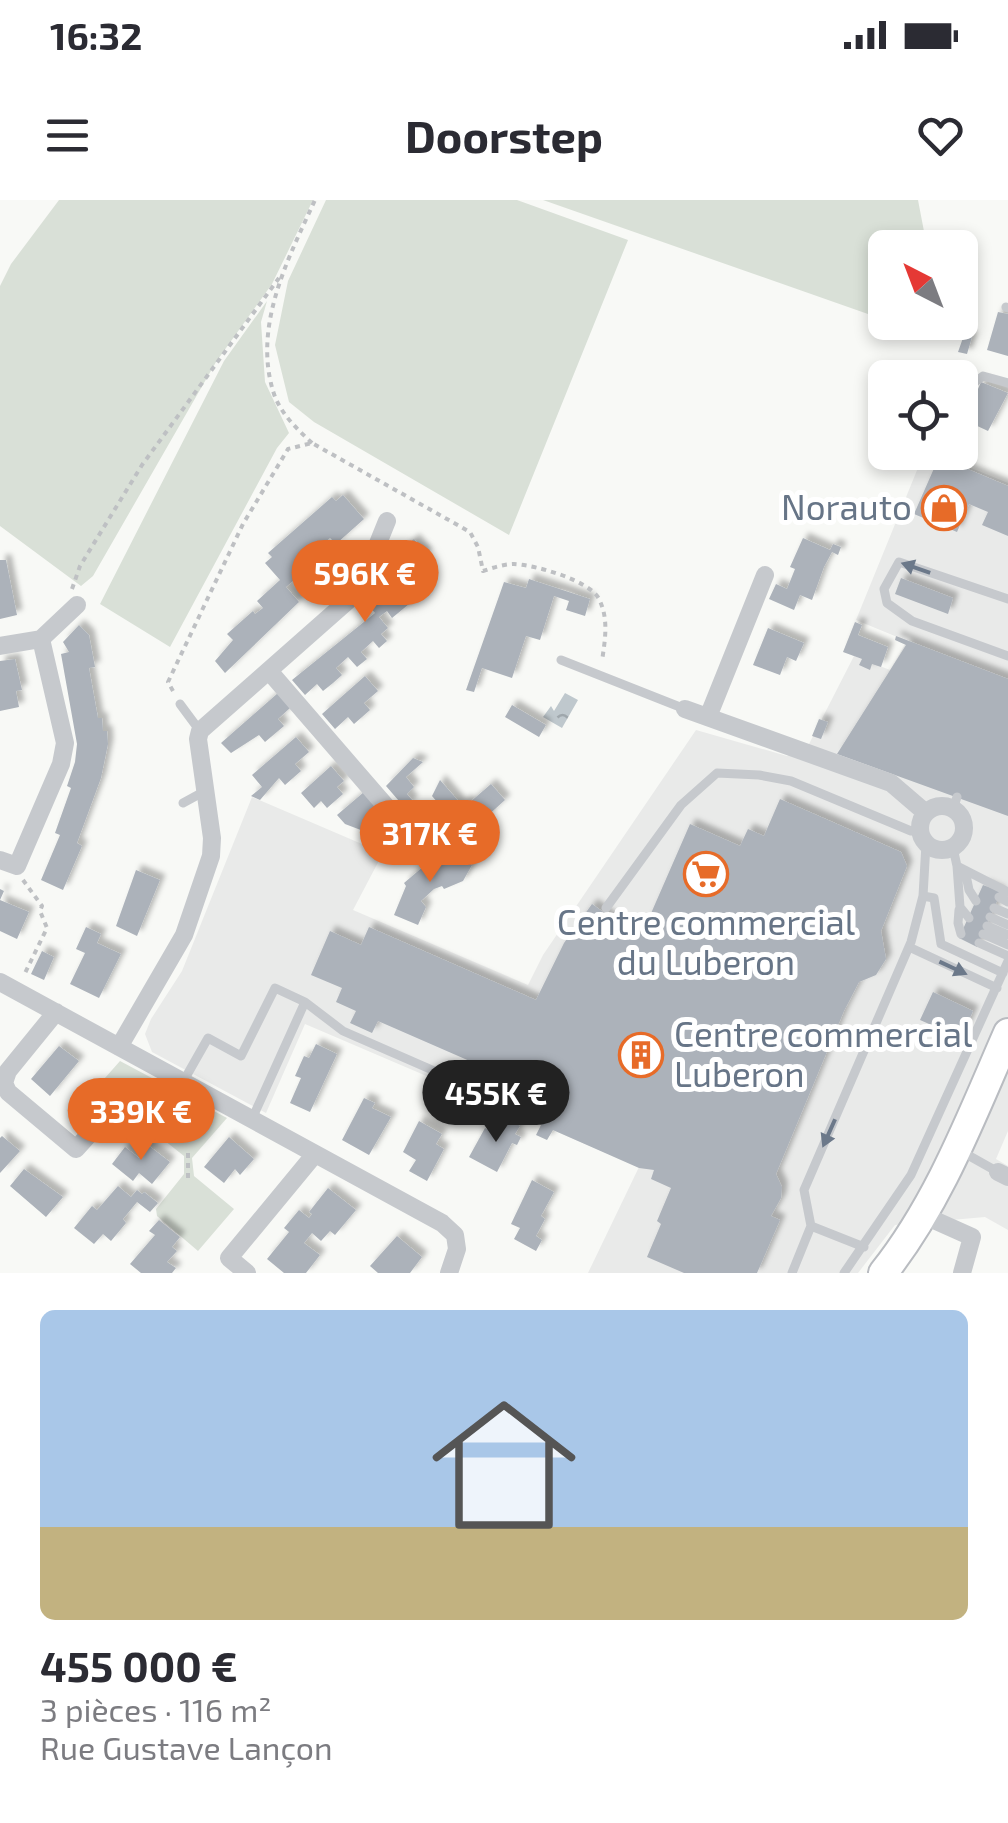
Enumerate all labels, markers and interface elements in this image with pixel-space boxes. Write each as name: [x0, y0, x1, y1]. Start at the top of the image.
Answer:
text: 16:32: [50, 12, 142, 58]
icon: menu: [40, 108, 95, 163]
text: Doorstep: [405, 108, 603, 162]
icon: heart: [913, 108, 968, 163]
north arrow: [868, 230, 978, 340]
map controls: [868, 230, 978, 470]
button: locate: [868, 360, 978, 470]
place label: Norauto: [781, 485, 912, 527]
shop icon: Norauto: [921, 485, 967, 531]
pin: 596K €: [284, 540, 446, 625]
text: 596K €: [314, 553, 416, 591]
one-way arrow: [900, 559, 930, 574]
pin: 317K €: [349, 800, 511, 885]
text: 317K €: [382, 813, 478, 851]
supermarket icon: Centre commercial du Luberon: [683, 851, 729, 897]
place label: Centre commercial du Luberon: [557, 900, 856, 982]
one-way arrow: [939, 959, 968, 976]
place label: Centre commercial Luberon: [674, 1012, 973, 1094]
building icon: Centre commercial Luberon: [618, 1032, 664, 1078]
pin: 455K €: [415, 1060, 577, 1145]
text: 455K €: [444, 1073, 548, 1111]
pin: 339K €: [60, 1078, 222, 1163]
text: 339K €: [90, 1091, 192, 1129]
one-way arrow: [821, 1118, 837, 1148]
icon: home: [414, 1375, 594, 1555]
text: 455 000 €: [40, 1640, 238, 1690]
text: 3 pièces · 116 m²: [40, 1690, 271, 1728]
text: Rue Gustave Lançon: [40, 1728, 333, 1766]

